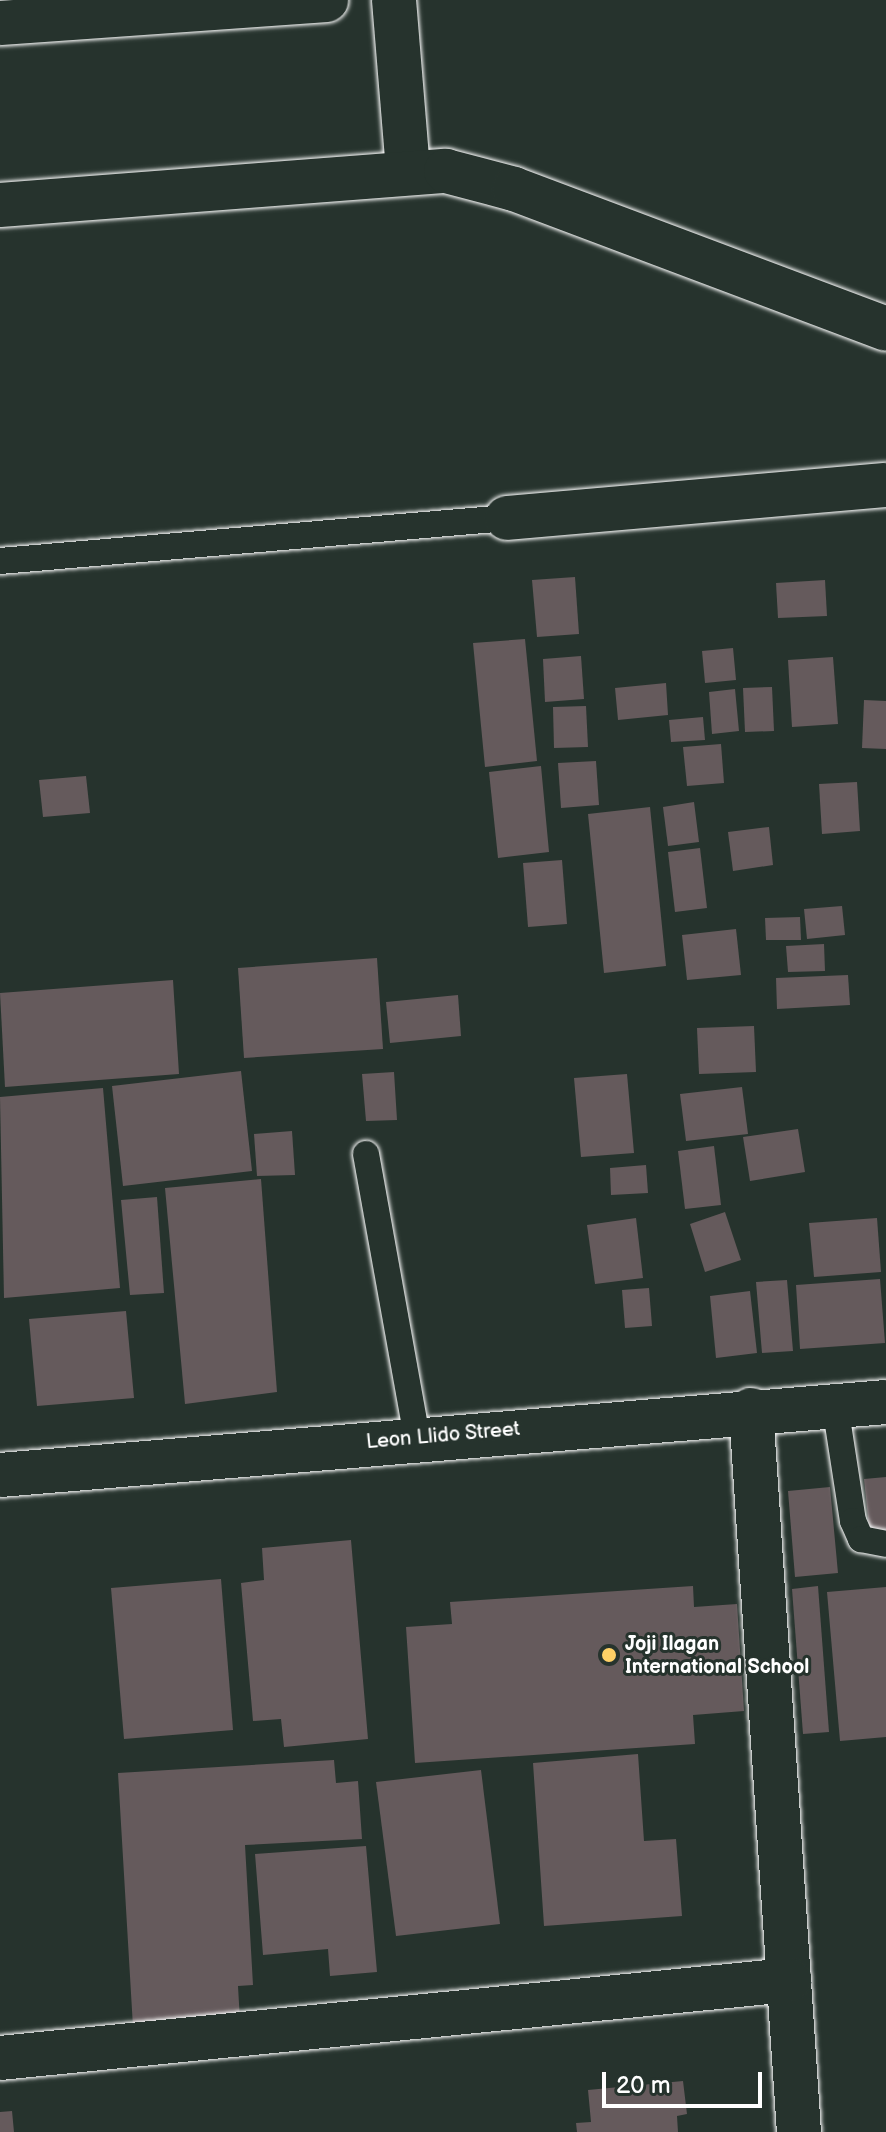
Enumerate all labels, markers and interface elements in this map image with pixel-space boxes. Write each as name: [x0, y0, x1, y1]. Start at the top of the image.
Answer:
street label: Leon Llido Street: [365, 1417, 521, 1455]
place label: Joji Ilagan International School: [625, 1632, 809, 1679]
marker: Joji Ilagan International School: [600, 1646, 618, 1664]
scale bar: [606, 2056, 766, 2106]
text: 20 m: [616, 2071, 671, 2100]

